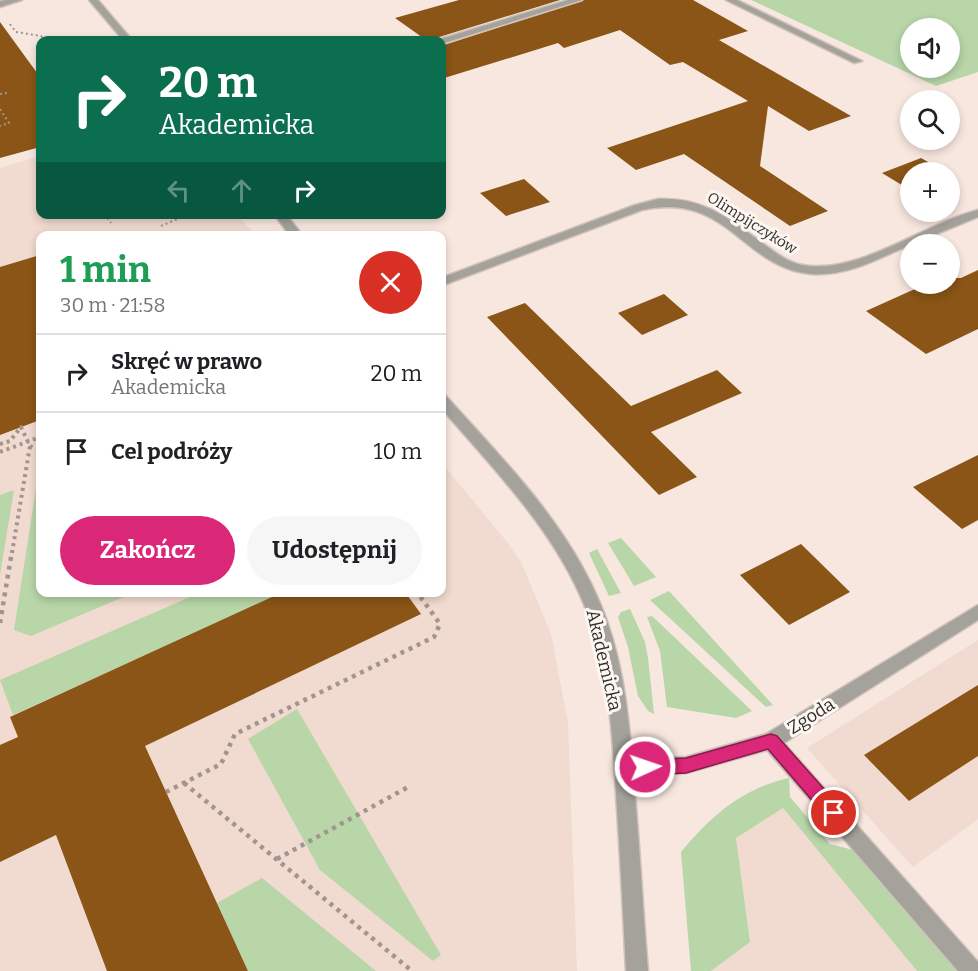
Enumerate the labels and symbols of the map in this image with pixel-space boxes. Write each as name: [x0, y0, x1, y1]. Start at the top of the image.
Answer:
street label: Olimpijczyków: [704, 188, 801, 258]
street label: Akademicka: [582, 607, 626, 713]
street label: Zgoda: [783, 693, 839, 739]
position arrow: [613, 735, 677, 799]
pin: [808, 787, 859, 838]

